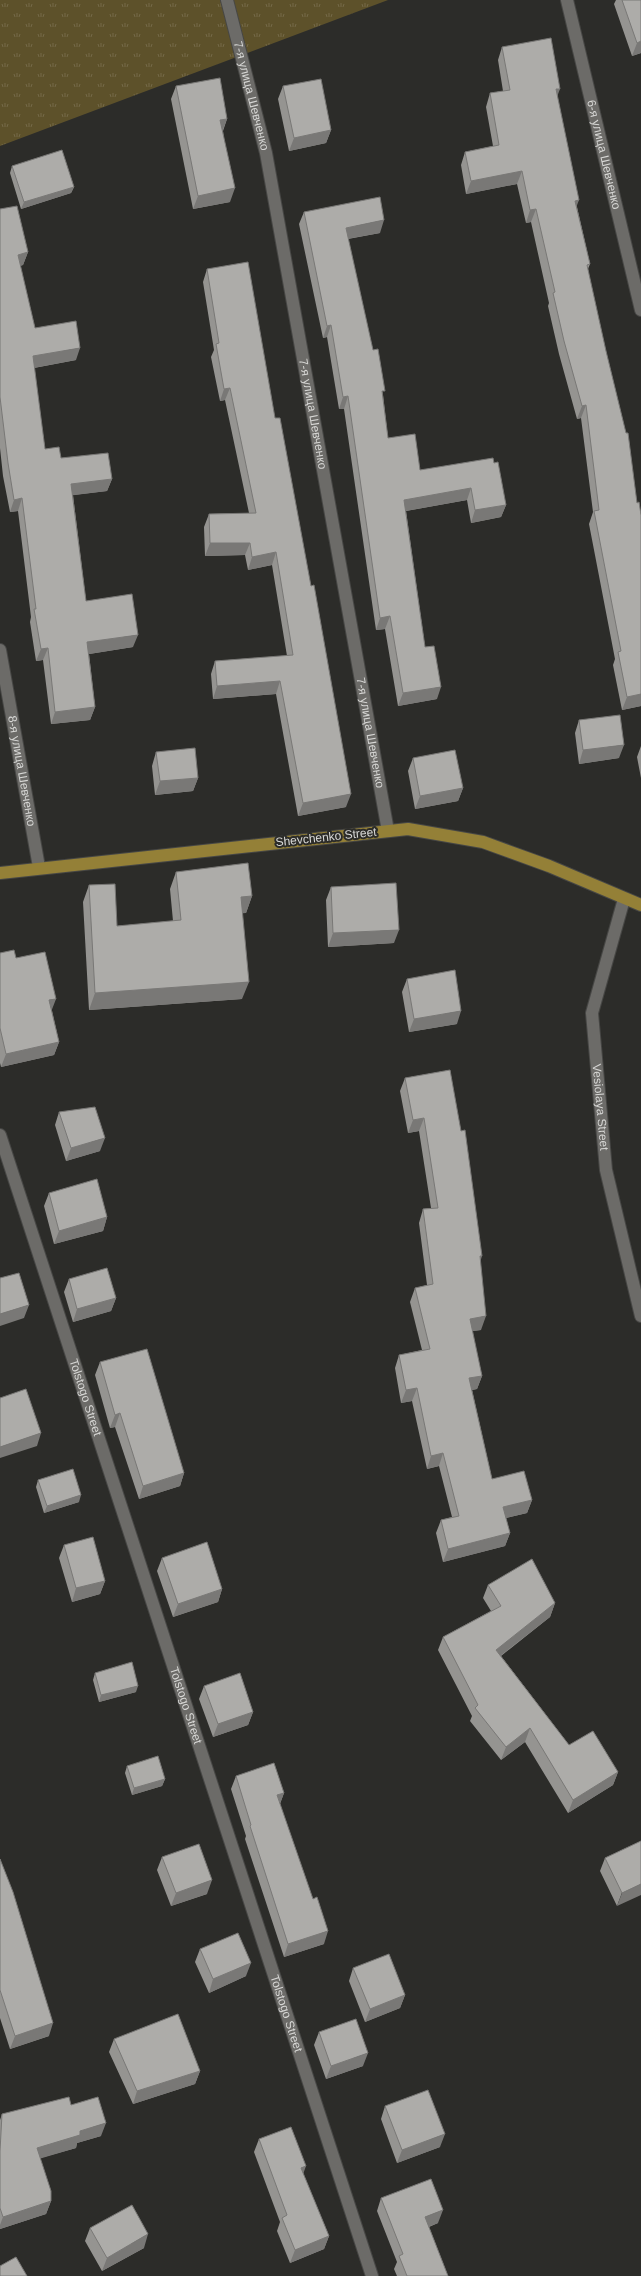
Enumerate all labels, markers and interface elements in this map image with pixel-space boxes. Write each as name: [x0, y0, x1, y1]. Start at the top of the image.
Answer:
street label: 7-я улица Шевченко: [231, 40, 272, 152]
street label: 6-я улица Шевченко: [584, 99, 624, 211]
street label: 7-я улица Шевченко: [296, 358, 330, 471]
street label: 7-я улица Шевченко: [354, 676, 387, 790]
street label: 8-я улица Шевченко: [5, 715, 39, 828]
street label: Shevchenko Street: [275, 825, 378, 849]
street label: Vesiolaya Street: [590, 1063, 611, 1152]
street label: Tolstogo Street: [66, 1357, 105, 1438]
street label: Tolstogo Street: [167, 1665, 205, 1746]
street label: Tolstogo Street: [267, 1973, 306, 2054]

